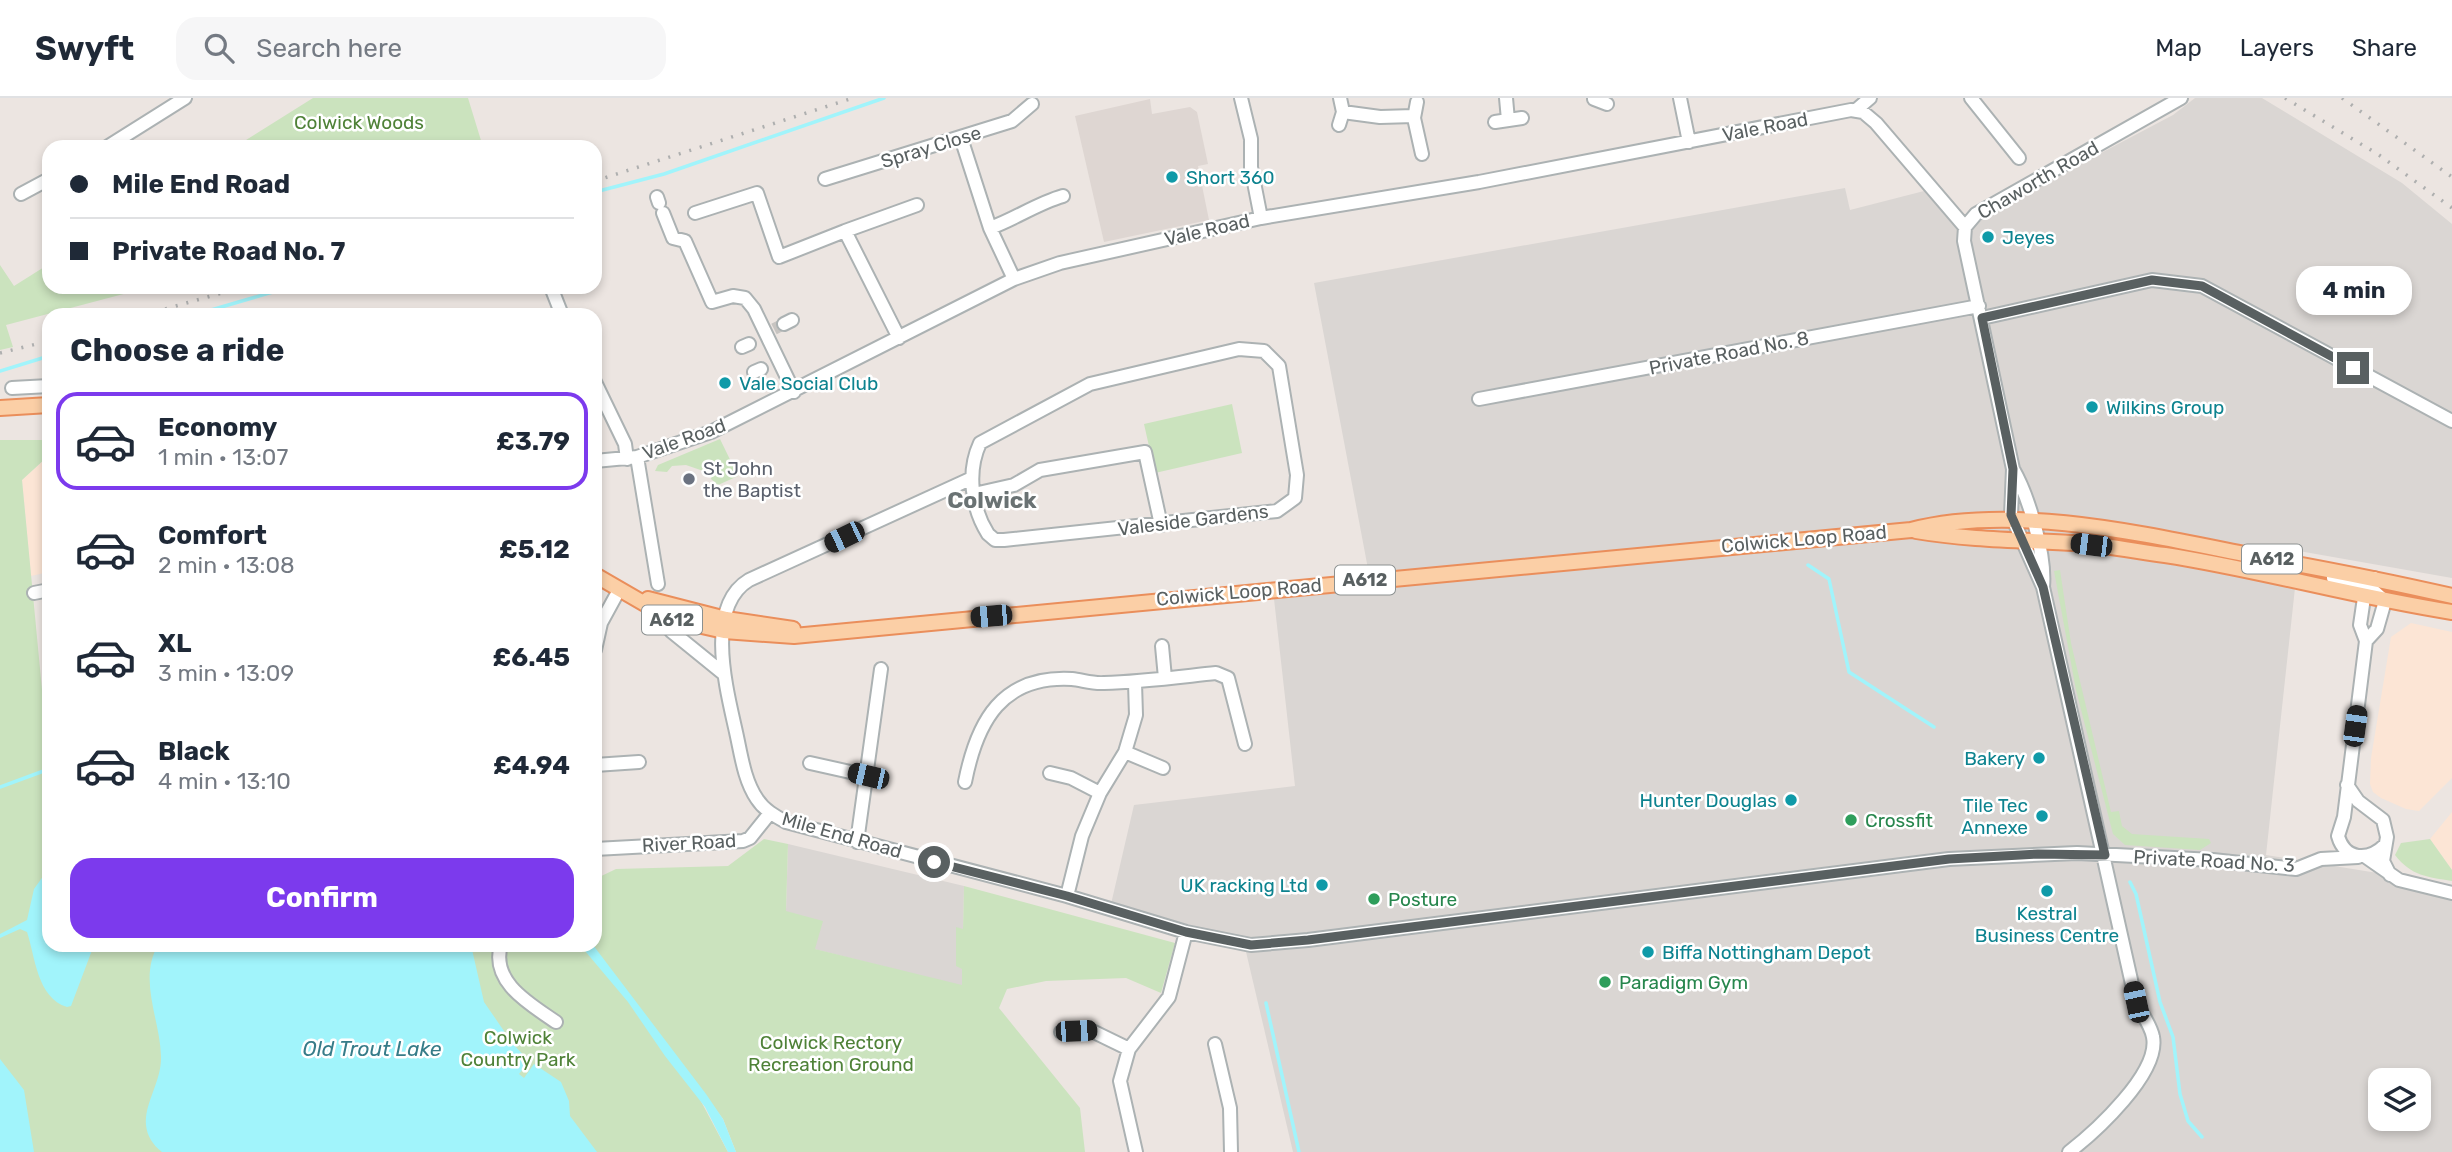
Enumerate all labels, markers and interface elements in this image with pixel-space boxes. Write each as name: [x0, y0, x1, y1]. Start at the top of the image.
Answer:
search box: [176, 17, 666, 80]
text: Swyft: [35, 29, 134, 68]
icon: search: [200, 29, 238, 67]
text: Search here: [256, 33, 402, 64]
text: Map: [2155, 34, 2202, 62]
text: Layers: [2240, 34, 2314, 62]
text: Share: [2352, 34, 2417, 62]
street label: Vale Road: [1720, 107, 1810, 147]
park label: Colwick Woods: [294, 111, 424, 134]
street label: Spray Close: [878, 121, 984, 173]
street label: Chaworth Road: [1973, 136, 2103, 224]
place label: Short 360: [1186, 166, 1275, 189]
text: Mile End Road: [112, 169, 290, 200]
marker: Short 360: [1164, 169, 1180, 185]
street label: Vale Road: [1162, 209, 1252, 251]
place label: Jeyes: [2002, 226, 2055, 249]
marker: Jeyes: [1980, 229, 1996, 245]
text: Private Road No. 7: [112, 236, 345, 267]
callout: 4 min: [2295, 266, 2411, 316]
text: 4 min: [2322, 276, 2386, 304]
street label: Private Road No. 8: [1647, 326, 1811, 380]
text: Choose a ride: [70, 331, 284, 369]
route end: [2337, 352, 2369, 384]
place label: Vale Social Club: [739, 372, 878, 395]
marker: Vale Social Club: [717, 375, 733, 391]
place label: Wilkins Group: [2106, 396, 2224, 419]
marker: Wilkins Group: [2084, 399, 2100, 415]
icon: car: [74, 410, 137, 473]
text: Economy: [158, 412, 277, 443]
street label: Vale Road: [639, 413, 729, 465]
text: £3.79: [496, 426, 570, 457]
text: 1 min · 13:07: [158, 443, 288, 471]
place label: St John the Baptist: [703, 457, 801, 502]
marker: St John the Baptist: [681, 471, 697, 487]
district label: Colwick: [947, 486, 1037, 514]
street label: Valeside Gardens: [1116, 499, 1270, 541]
icon: car: [74, 518, 137, 581]
car: [821, 518, 868, 556]
text: Comfort: [158, 520, 267, 551]
street label: Colwick Loop Road: [1720, 520, 1888, 558]
car: [2069, 532, 2114, 558]
text: £5.12: [499, 534, 570, 565]
road number: A612: [2242, 545, 2302, 574]
text: 2 min · 13:08: [158, 551, 295, 579]
road number: A612: [1335, 566, 1395, 594]
street label: Colwick Loop Road: [1155, 573, 1323, 611]
car: [970, 604, 1013, 628]
road number: A612: [642, 606, 702, 634]
icon: car: [74, 626, 137, 689]
text: XL: [158, 628, 191, 659]
text: £6.45: [493, 642, 570, 673]
text: 3 min · 13:09: [158, 659, 294, 687]
car: [2342, 704, 2369, 748]
icon: car: [74, 734, 137, 797]
text: Black: [158, 736, 230, 767]
place label: Bakery: [1964, 747, 2025, 770]
text: £4.94: [493, 750, 570, 781]
marker: Bakery: [2031, 750, 2047, 766]
car: [846, 761, 891, 791]
text: 4 min · 13:10: [158, 767, 291, 795]
place label: Hunter Douglas: [1640, 789, 1777, 812]
marker: Hunter Douglas: [1783, 792, 1799, 808]
place label: Tile Tec Annexe: [1961, 794, 2028, 839]
street label: Mile End Road: [779, 807, 905, 863]
marker: Tile Tec Annexe: [2034, 808, 2050, 824]
place label: Crossfit: [1865, 809, 1933, 832]
marker: Crossfit: [1843, 812, 1859, 828]
street label: River Road: [641, 829, 737, 857]
street label: Private Road No. 3: [2133, 845, 2295, 877]
route start: [918, 846, 950, 878]
button: Confirm: [70, 858, 574, 938]
place label: UK racking Ltd: [1180, 874, 1308, 897]
marker: UK racking Ltd: [1314, 877, 1330, 893]
marker: Kestral Business Centre: [2039, 883, 2055, 899]
place label: Posture: [1388, 888, 1457, 911]
marker: Posture: [1366, 891, 1382, 907]
place label: Kestral Business Centre: [1975, 902, 2119, 947]
place label: Biffa Nottingham Depot: [1662, 941, 1871, 964]
marker: Biffa Nottingham Depot: [1640, 944, 1656, 960]
place label: Paradigm Gym: [1619, 971, 1748, 994]
marker: Paradigm Gym: [1597, 974, 1613, 990]
car: [2122, 979, 2151, 1025]
car: [1055, 1020, 1098, 1042]
park label: Colwick Country Park: [460, 1026, 576, 1071]
park label: Colwick Rectory Recreation Ground: [748, 1031, 914, 1076]
water label: Old Trout Lake: [302, 1036, 442, 1061]
map controls: [2368, 1068, 2431, 1131]
button: layers: [2368, 1068, 2431, 1131]

